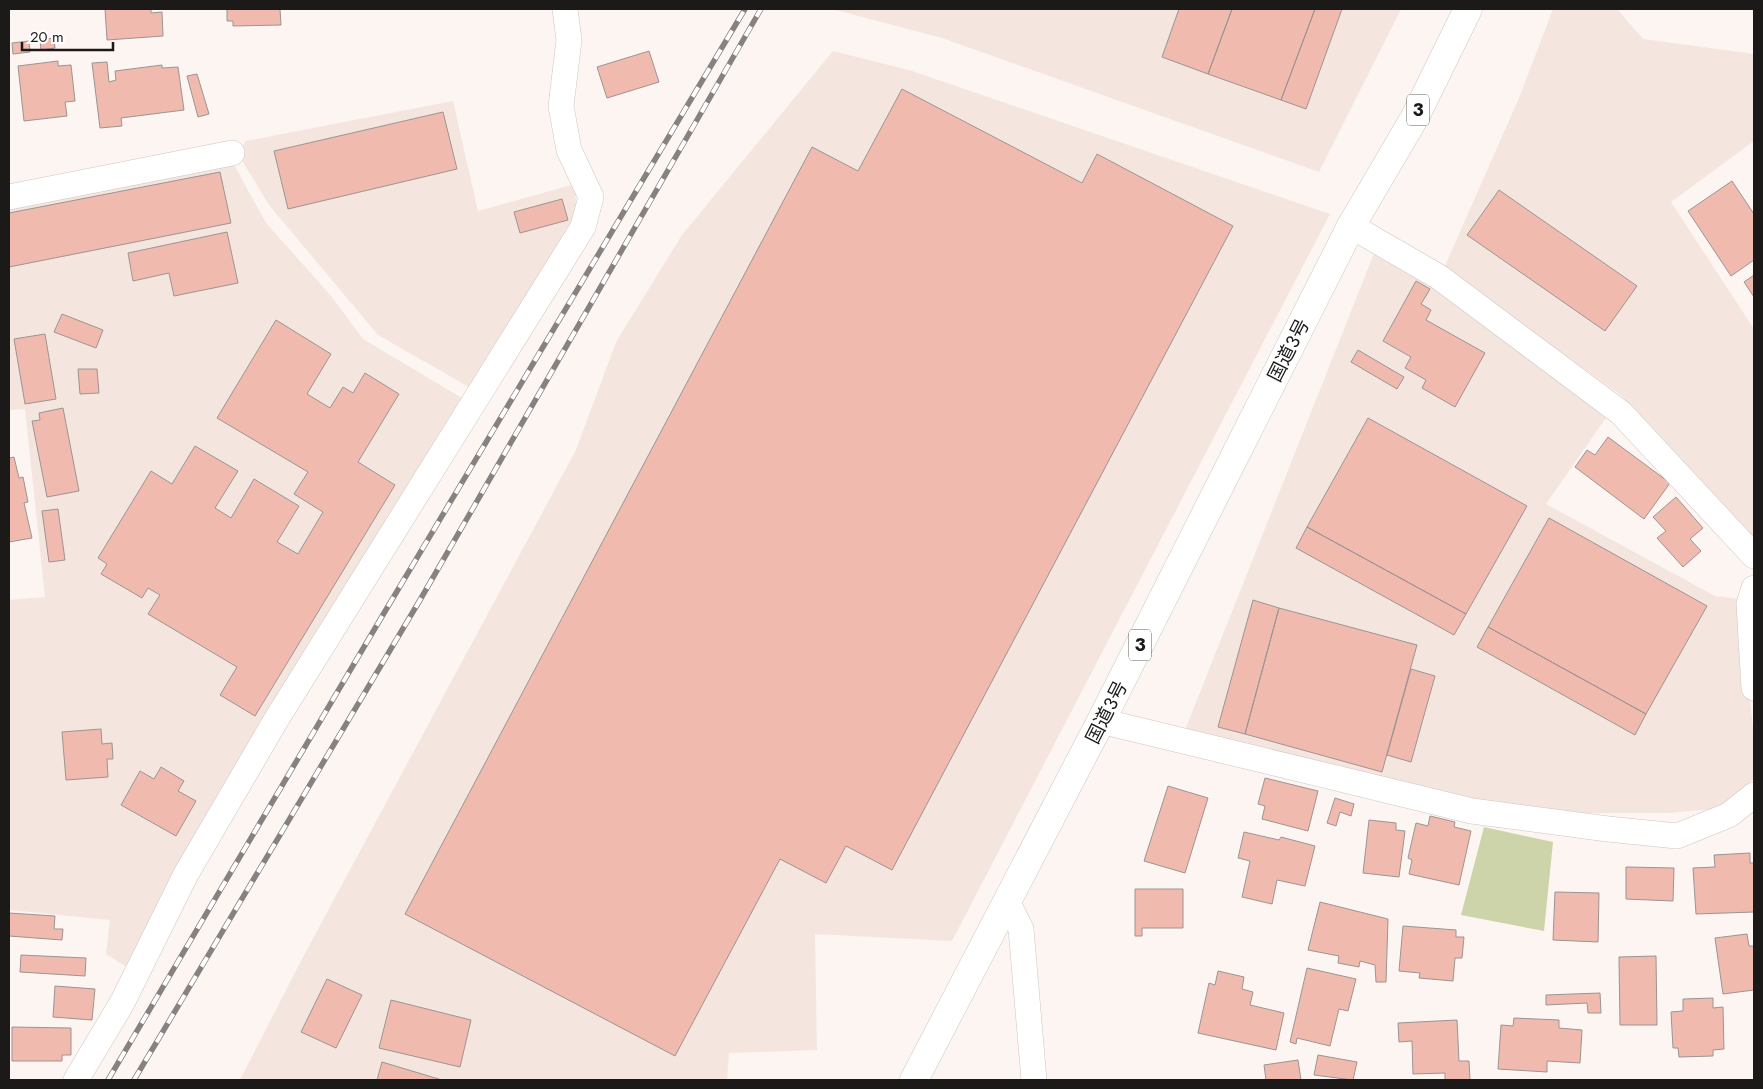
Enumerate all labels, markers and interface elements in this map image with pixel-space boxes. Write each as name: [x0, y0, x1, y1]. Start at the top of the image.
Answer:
scale bar: [22, 20, 114, 52]
text: 20 m: [30, 26, 64, 48]
road number: 3: [1407, 94, 1429, 126]
street label: 国道3号: [1261, 314, 1316, 386]
road number: 3: [1129, 630, 1151, 660]
street label: 国道3号: [1079, 676, 1134, 748]

